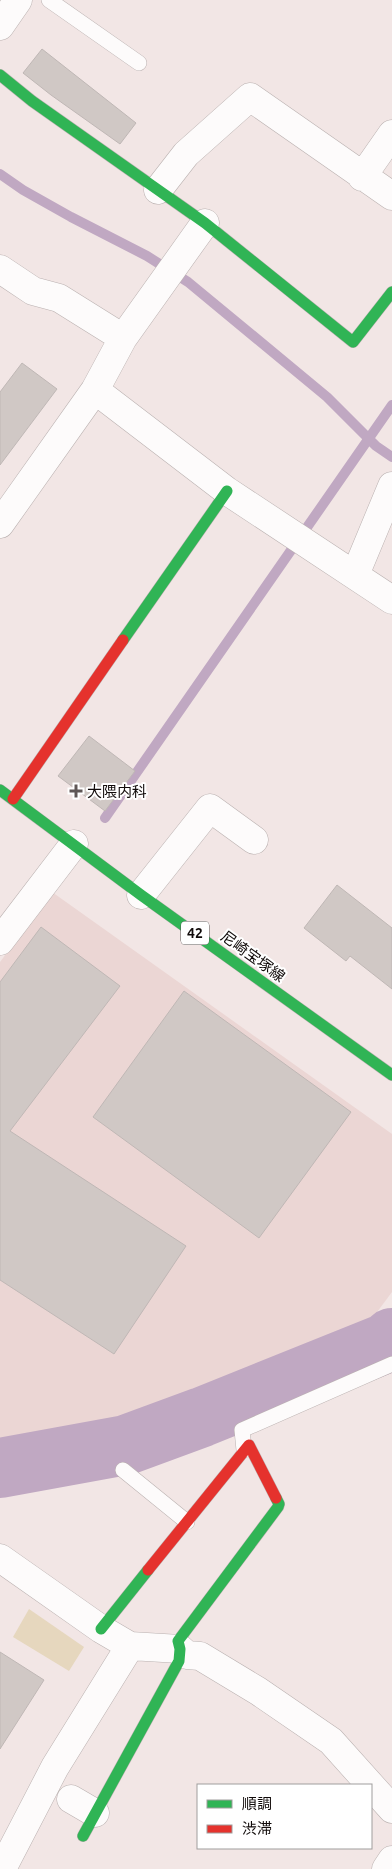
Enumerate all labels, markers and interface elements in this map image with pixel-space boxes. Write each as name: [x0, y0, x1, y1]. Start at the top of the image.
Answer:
place label: 大隈内科: [87, 783, 147, 800]
marker: 大隈内科: [69, 784, 83, 798]
road number: 42: [181, 921, 209, 944]
street label: 尼崎宝塚線: [218, 927, 288, 985]
legend: [197, 1784, 372, 1849]
text: 順調: [242, 1795, 272, 1812]
text: 渋滞: [242, 1820, 272, 1837]

